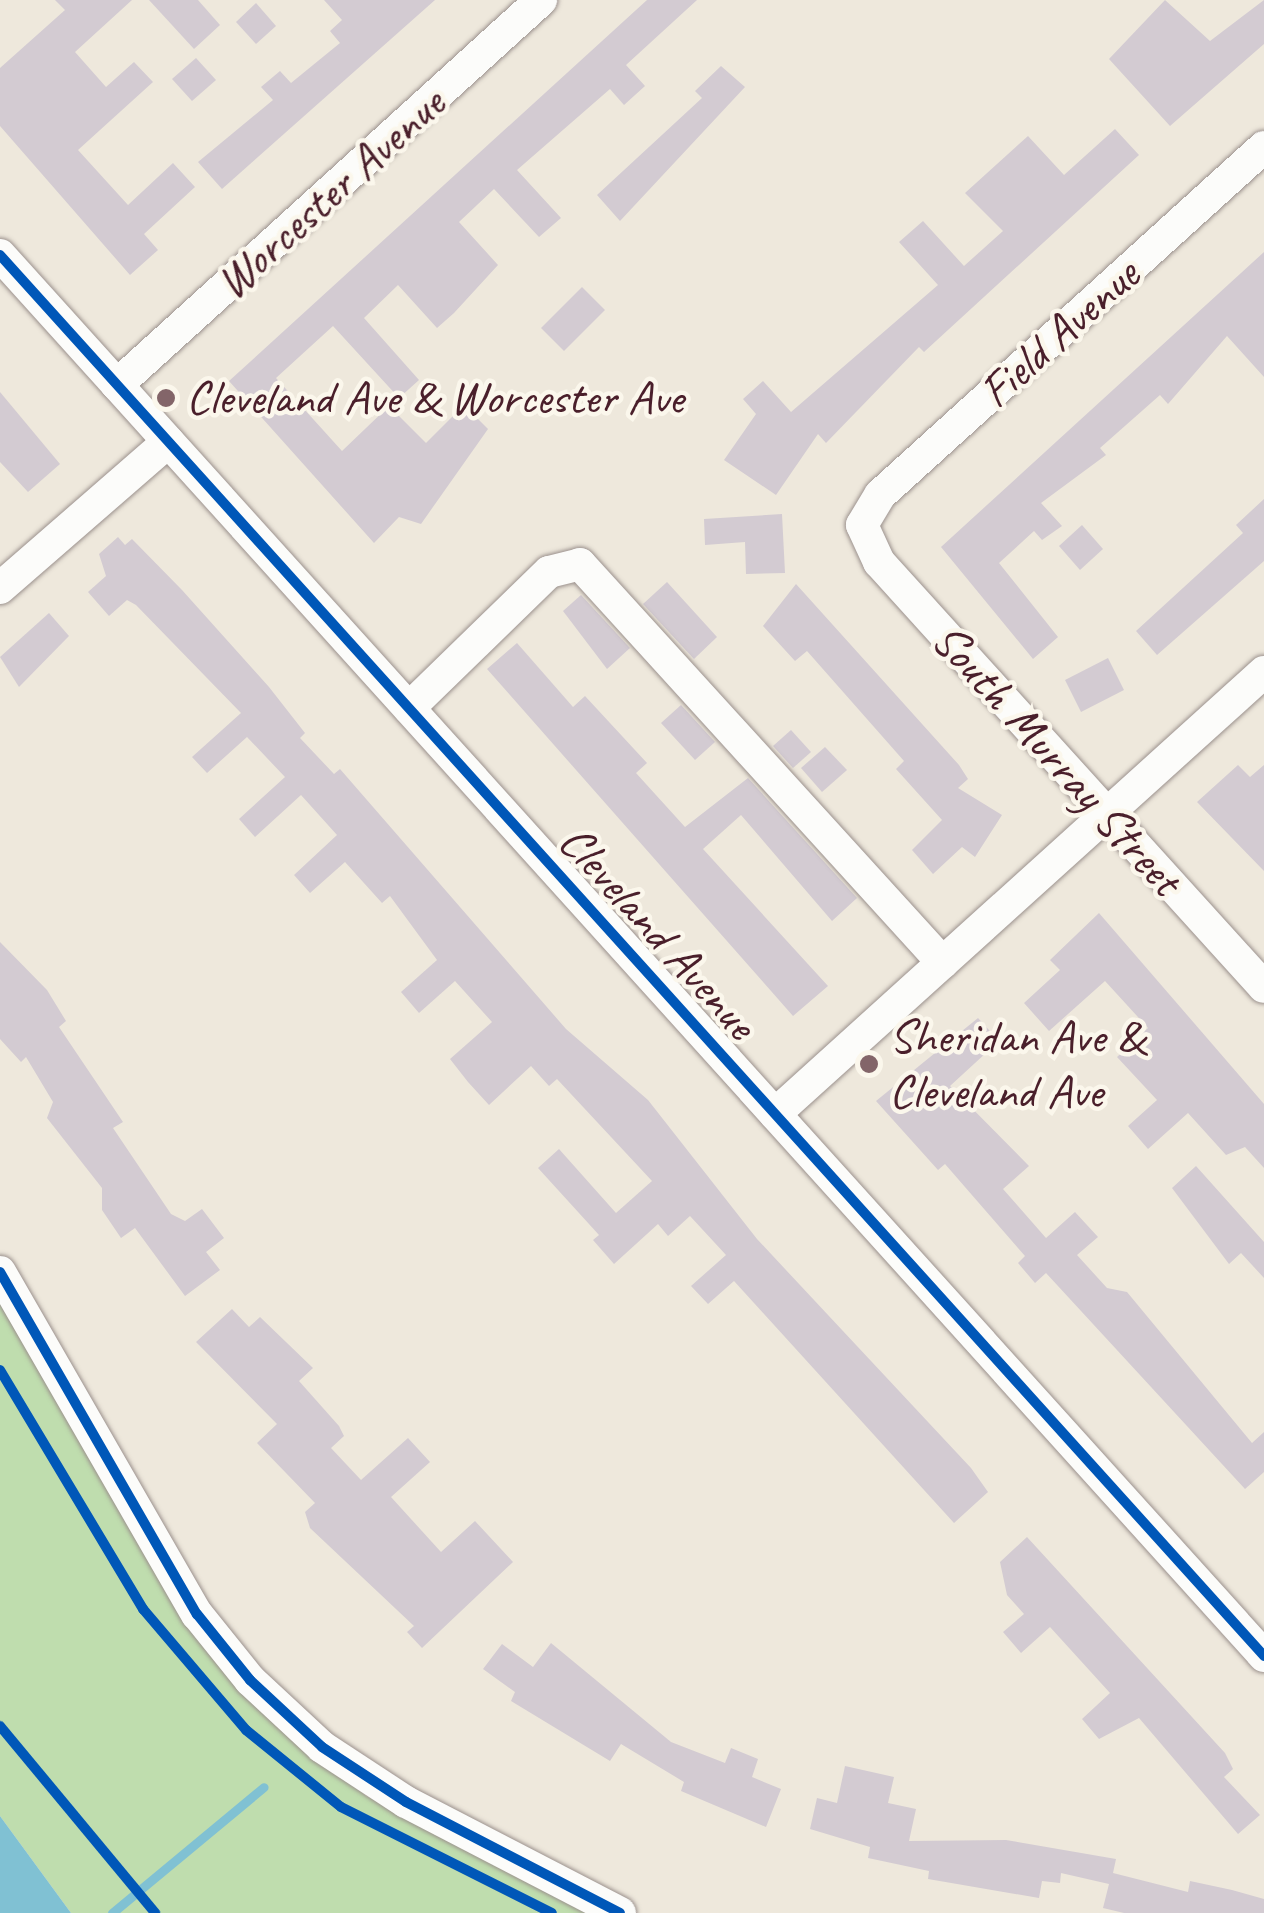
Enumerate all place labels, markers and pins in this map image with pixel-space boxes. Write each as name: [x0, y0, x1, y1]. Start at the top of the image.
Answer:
place label: Cleveland Ave & Worcester Ave: [186, 369, 683, 427]
marker: Cleveland Ave & Worcester Ave: [155, 387, 177, 409]
place label: Sheridan Ave & Cleveland Ave: [889, 1007, 1143, 1120]
marker: Sheridan Ave & Cleveland Ave: [858, 1053, 880, 1075]

